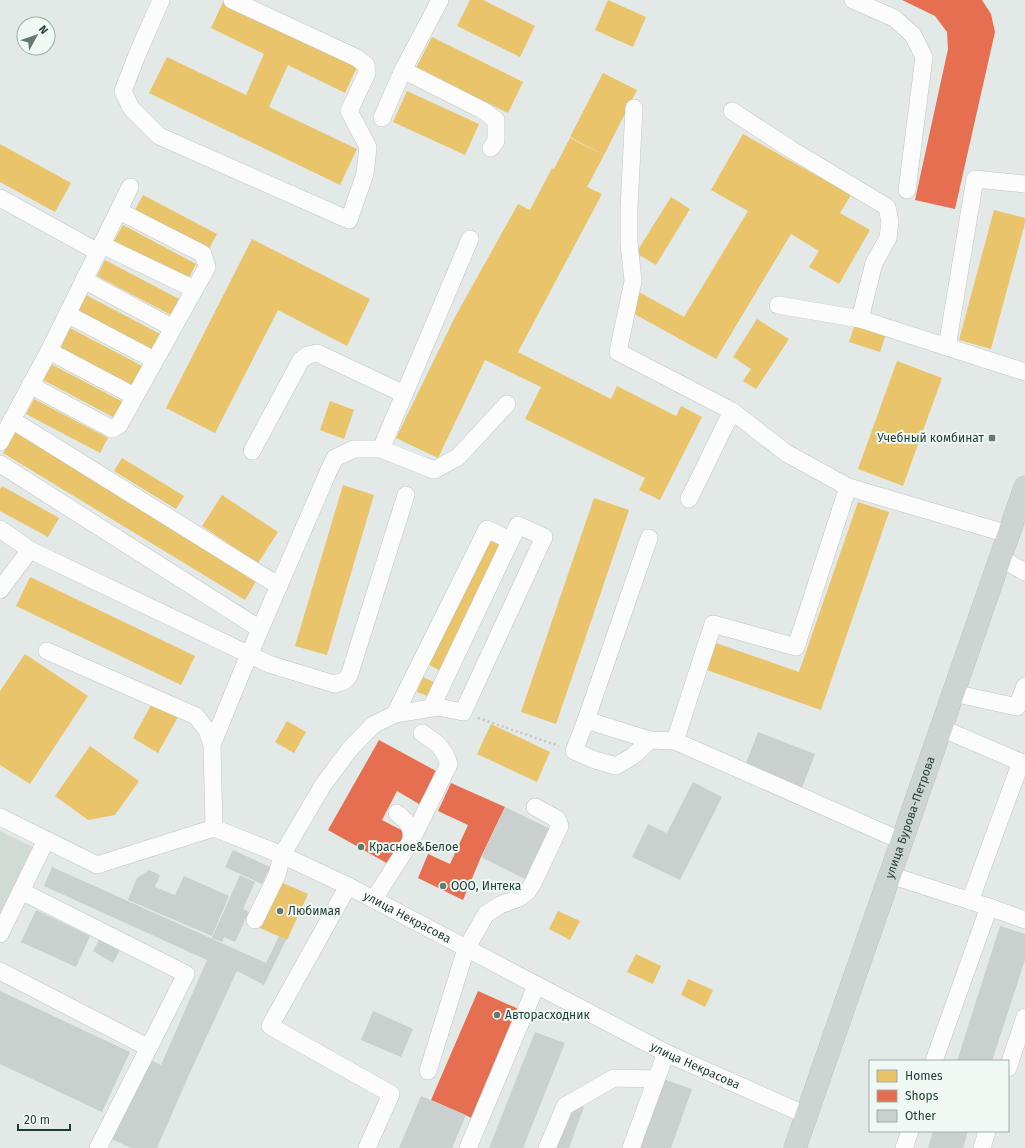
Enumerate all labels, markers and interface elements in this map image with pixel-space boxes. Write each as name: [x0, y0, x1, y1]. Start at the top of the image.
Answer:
north arrow: [16, 16, 56, 56]
text: N: [36, 23, 51, 37]
place label: Учебный комбинат: [877, 431, 985, 445]
marker: Учебный комбинат: [987, 433, 997, 443]
street label: улица Бурова-Петрова: [882, 754, 938, 881]
place label: Красное&Белое: [369, 840, 459, 854]
marker: Красное&Белое: [356, 842, 366, 852]
place label: ООО, Интека: [451, 879, 521, 893]
marker: ООО, Интека: [438, 881, 448, 891]
street label: улица Некрасова: [361, 888, 453, 946]
place label: Любимая: [288, 904, 341, 918]
marker: Любимая: [275, 906, 285, 916]
place label: Авторасходник: [505, 1008, 590, 1022]
marker: Авторасходник: [492, 1010, 502, 1020]
street label: улица Некрасова: [648, 1039, 742, 1092]
legend: [869, 1060, 1009, 1132]
text: Homes: [905, 1069, 943, 1083]
text: Shops: [905, 1089, 939, 1103]
scale bar: [18, 1106, 70, 1132]
text: Other: [905, 1109, 936, 1123]
text: 20 m: [24, 1113, 50, 1127]

